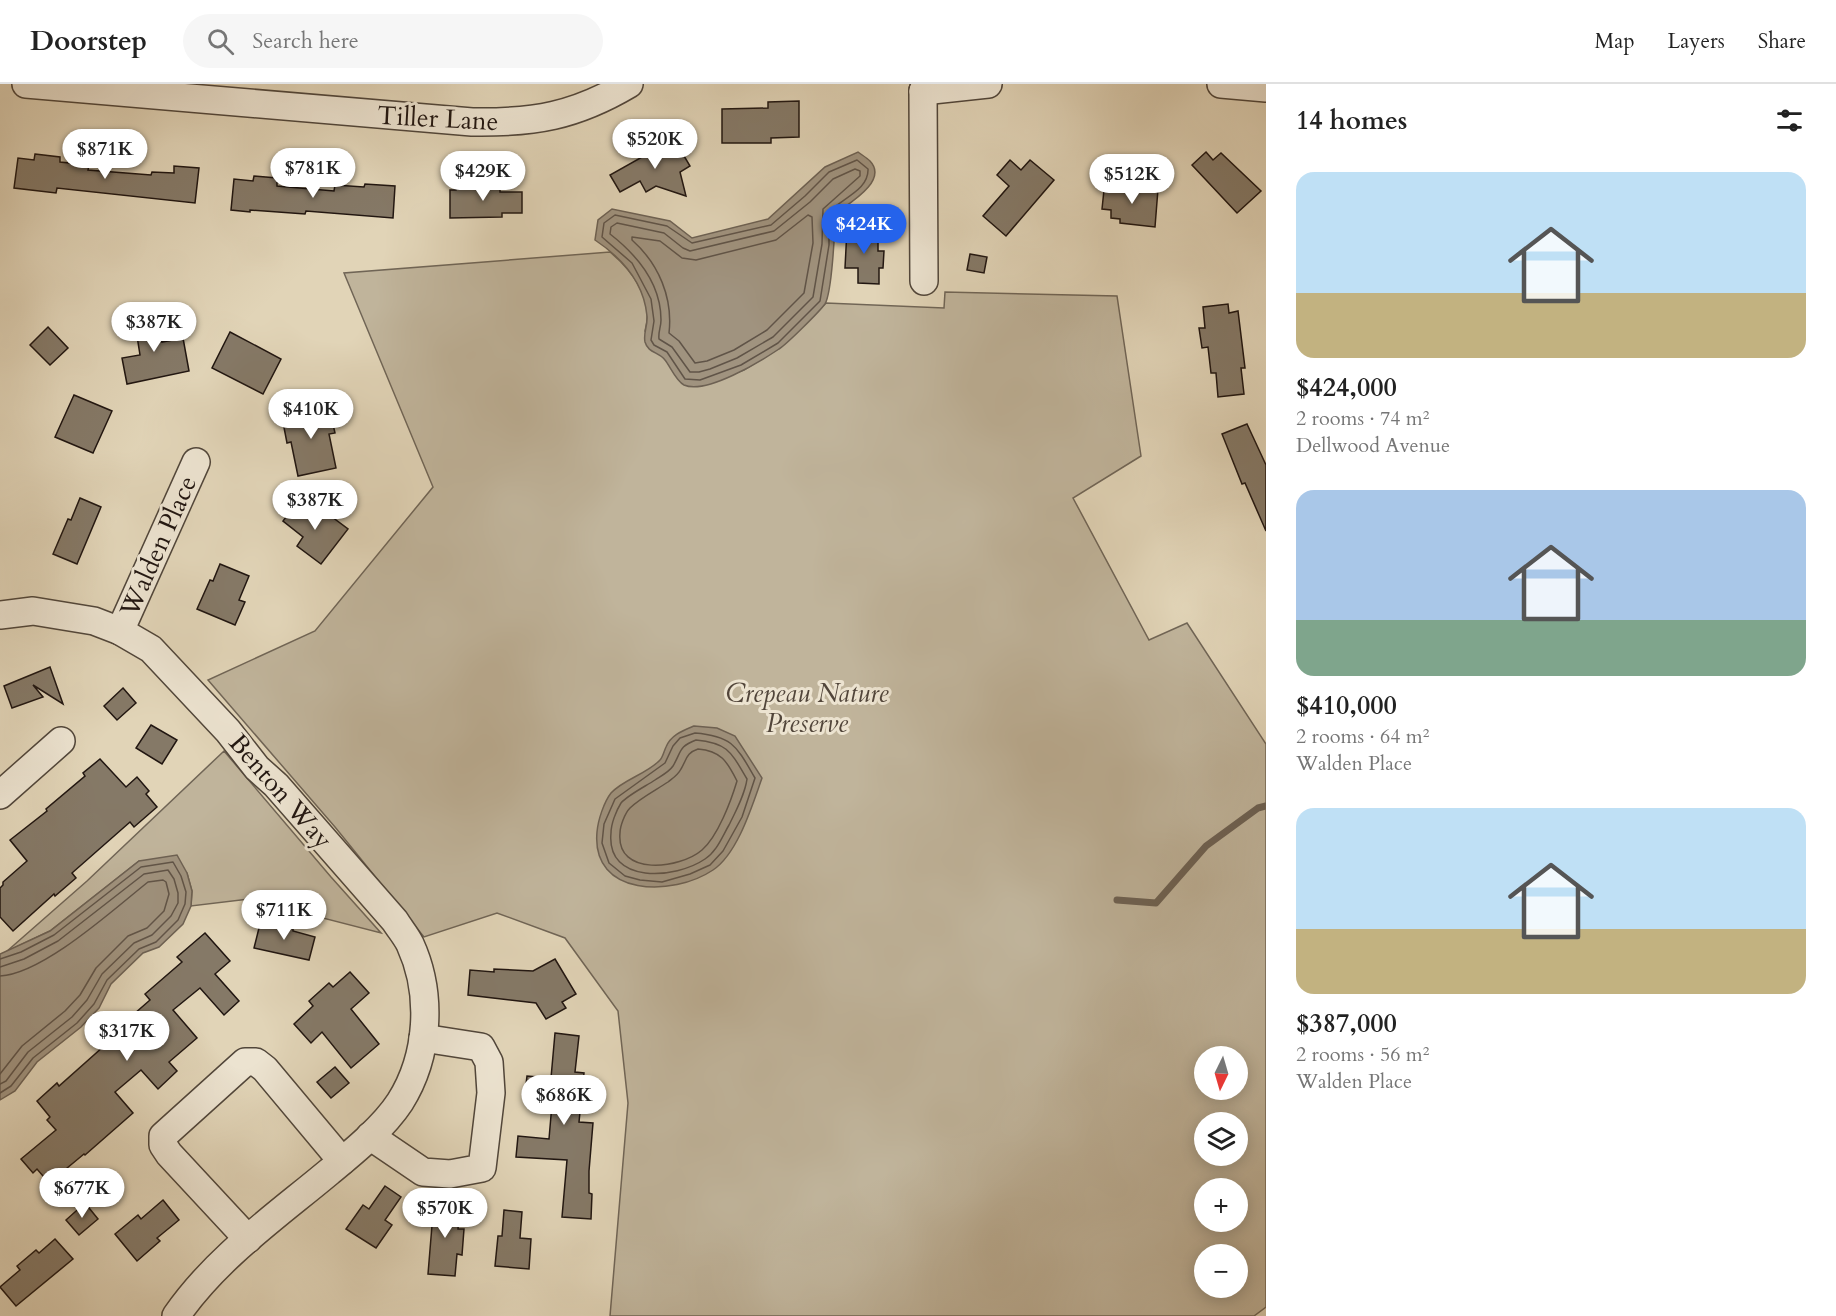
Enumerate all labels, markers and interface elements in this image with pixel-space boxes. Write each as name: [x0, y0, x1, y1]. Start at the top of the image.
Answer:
search box: [183, 14, 603, 68]
text: Doorstep: [30, 22, 147, 60]
icon: search: [204, 25, 237, 58]
text: Search here: [252, 26, 359, 56]
text: Map: [1595, 27, 1635, 56]
text: Layers: [1668, 27, 1725, 56]
text: Share: [1758, 27, 1806, 56]
street label: Tiller Lane: [376, 98, 500, 139]
text: 14 homes: [1296, 103, 1407, 138]
icon: filters: [1773, 104, 1806, 137]
pin: $520K: [613, 119, 697, 170]
text: $520K: [626, 125, 684, 152]
pin: $871K: [63, 129, 147, 180]
text: $871K: [76, 135, 134, 162]
pin: $781K: [271, 148, 355, 199]
pin: $429K: [441, 151, 525, 202]
text: $781K: [284, 154, 342, 181]
pin: $512K: [1090, 154, 1174, 205]
text: $429K: [454, 157, 512, 184]
text: $512K: [1103, 160, 1161, 187]
pin: $424K: [822, 204, 906, 255]
text: $424K: [835, 210, 893, 237]
icon: home: [1497, 211, 1605, 319]
pin: $387K: [112, 302, 196, 353]
text: $387K: [125, 308, 183, 335]
text: $424,000: [1296, 370, 1397, 405]
pin: $410K: [269, 389, 353, 440]
text: $410K: [282, 395, 340, 422]
text: 2 rooms · 74 m²: [1296, 405, 1429, 432]
text: Dellwood Avenue: [1296, 432, 1450, 459]
street label: Walden Place: [111, 470, 205, 623]
pin: $387K: [273, 480, 357, 531]
text: $387K: [286, 486, 344, 513]
icon: home: [1497, 529, 1605, 637]
park label: Crepeau Nature Preserve: [726, 676, 889, 741]
text: $410,000: [1296, 688, 1397, 723]
text: 2 rooms · 64 m²: [1296, 723, 1429, 750]
street label: Benton Way: [221, 726, 341, 857]
text: Walden Place: [1296, 750, 1412, 777]
icon: home: [1497, 847, 1605, 955]
pin: $711K: [242, 890, 326, 941]
text: $711K: [255, 896, 313, 923]
text: $387,000: [1296, 1006, 1397, 1041]
pin: $317K: [85, 1011, 169, 1062]
text: $317K: [98, 1017, 156, 1044]
text: 2 rooms · 56 m²: [1296, 1041, 1429, 1068]
north arrow: [1194, 1046, 1248, 1100]
map controls: [1194, 1046, 1248, 1298]
text: Walden Place: [1296, 1068, 1412, 1095]
pin: $686K: [522, 1075, 606, 1126]
text: $686K: [535, 1081, 593, 1108]
button: layers: [1194, 1112, 1248, 1166]
pin: $677K: [40, 1168, 124, 1219]
text: $677K: [53, 1174, 111, 1201]
button: +: [1194, 1178, 1248, 1232]
pin: $570K: [403, 1188, 487, 1239]
text: $570K: [416, 1194, 474, 1221]
button: −: [1194, 1244, 1248, 1298]

